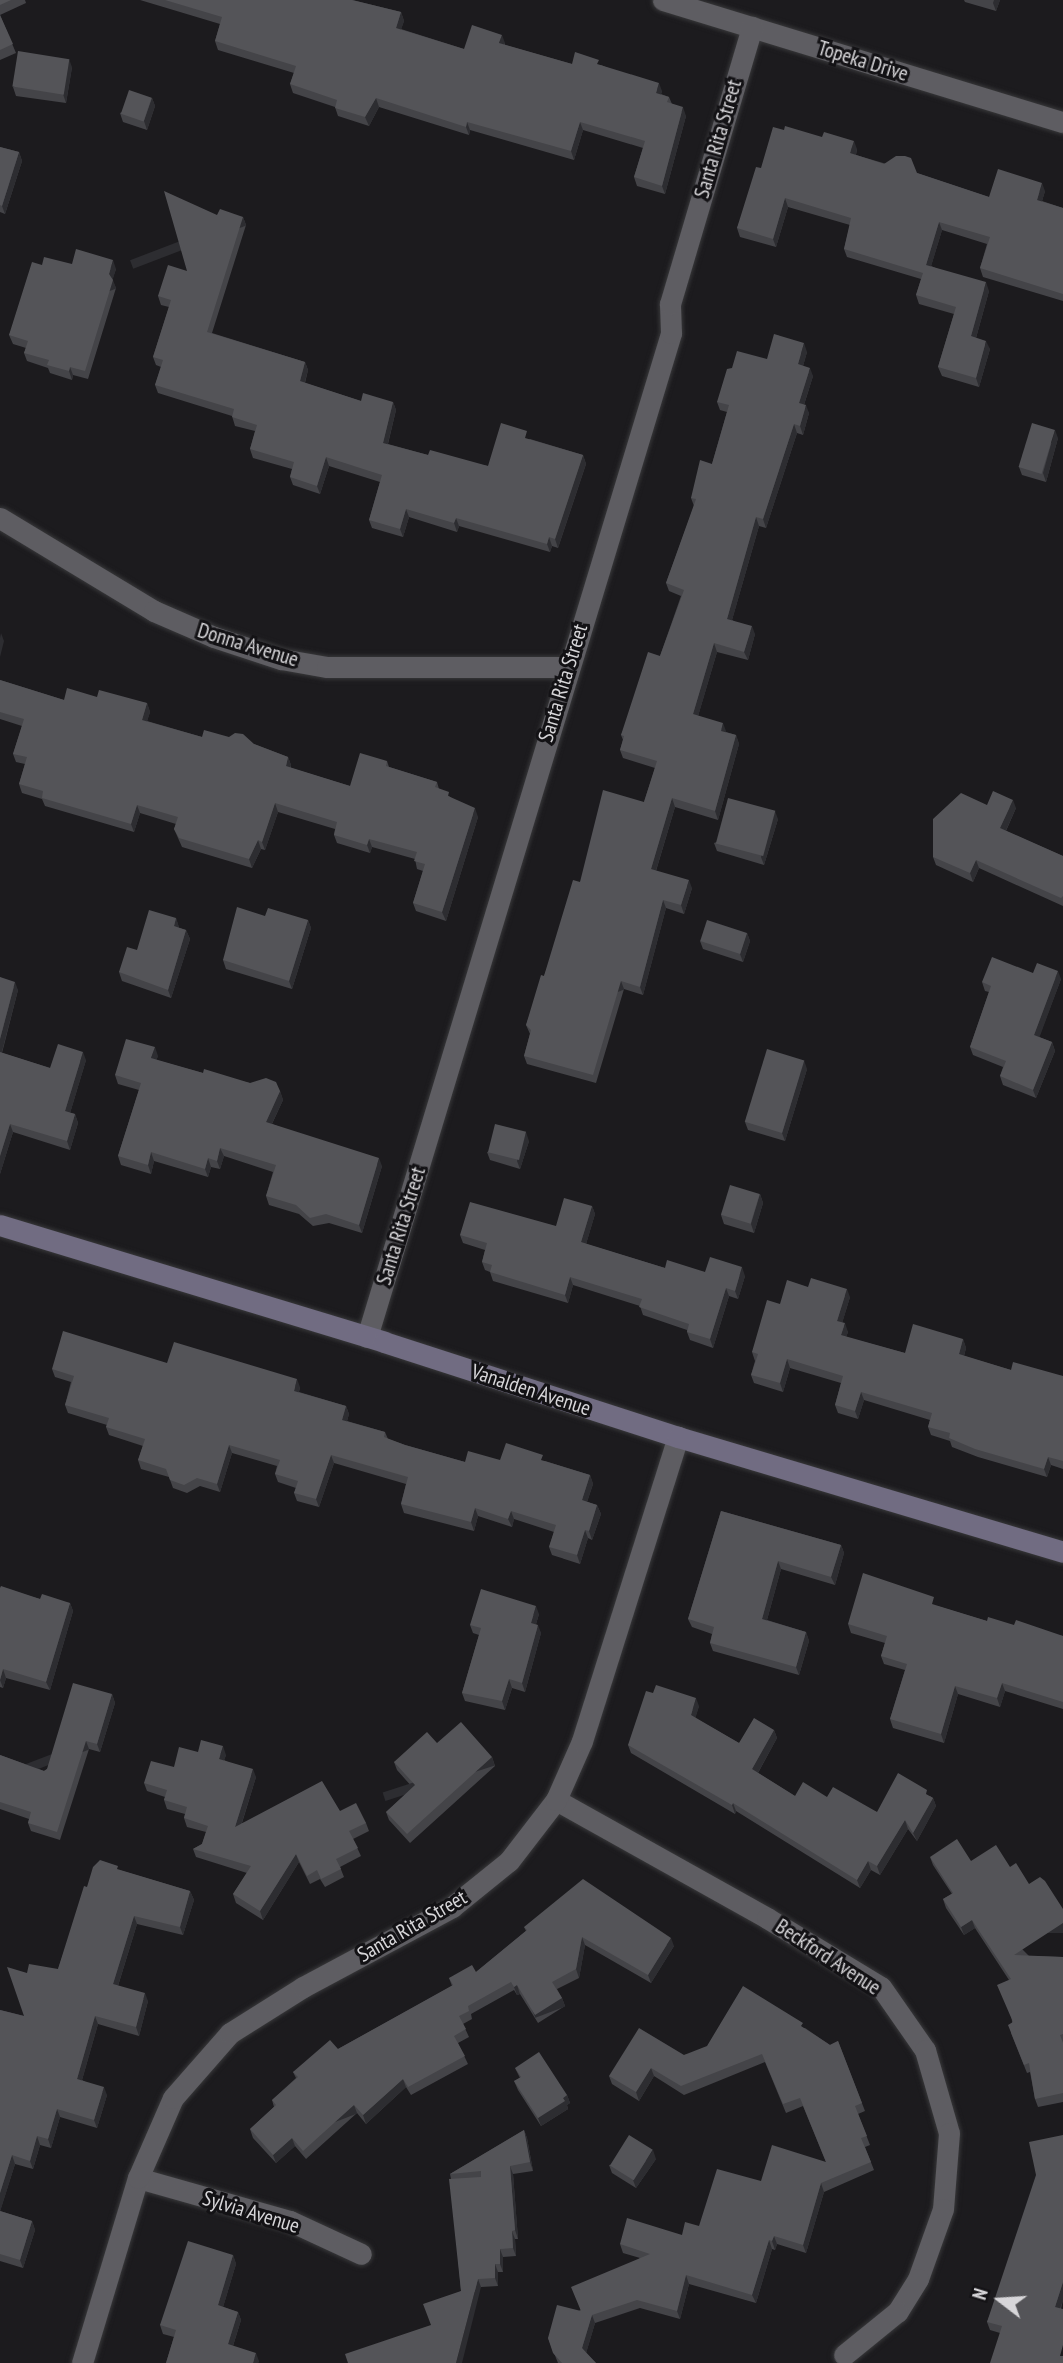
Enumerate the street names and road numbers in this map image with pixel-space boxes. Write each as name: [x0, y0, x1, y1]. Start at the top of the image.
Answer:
street label: Topeka Drive: [815, 35, 911, 87]
street label: Santa Rita Street: [689, 77, 747, 201]
street label: Donna Avenue: [194, 618, 302, 672]
street label: Santa Rita Street: [533, 621, 593, 745]
street label: Santa Rita Street: [371, 1164, 431, 1288]
street label: Vanalden Avenue: [468, 1359, 594, 1421]
street label: Santa Rita Street: [353, 1885, 471, 1967]
street label: Beckford Avenue: [771, 1914, 885, 2000]
street label: Sylvia Avenue: [199, 2185, 303, 2239]

